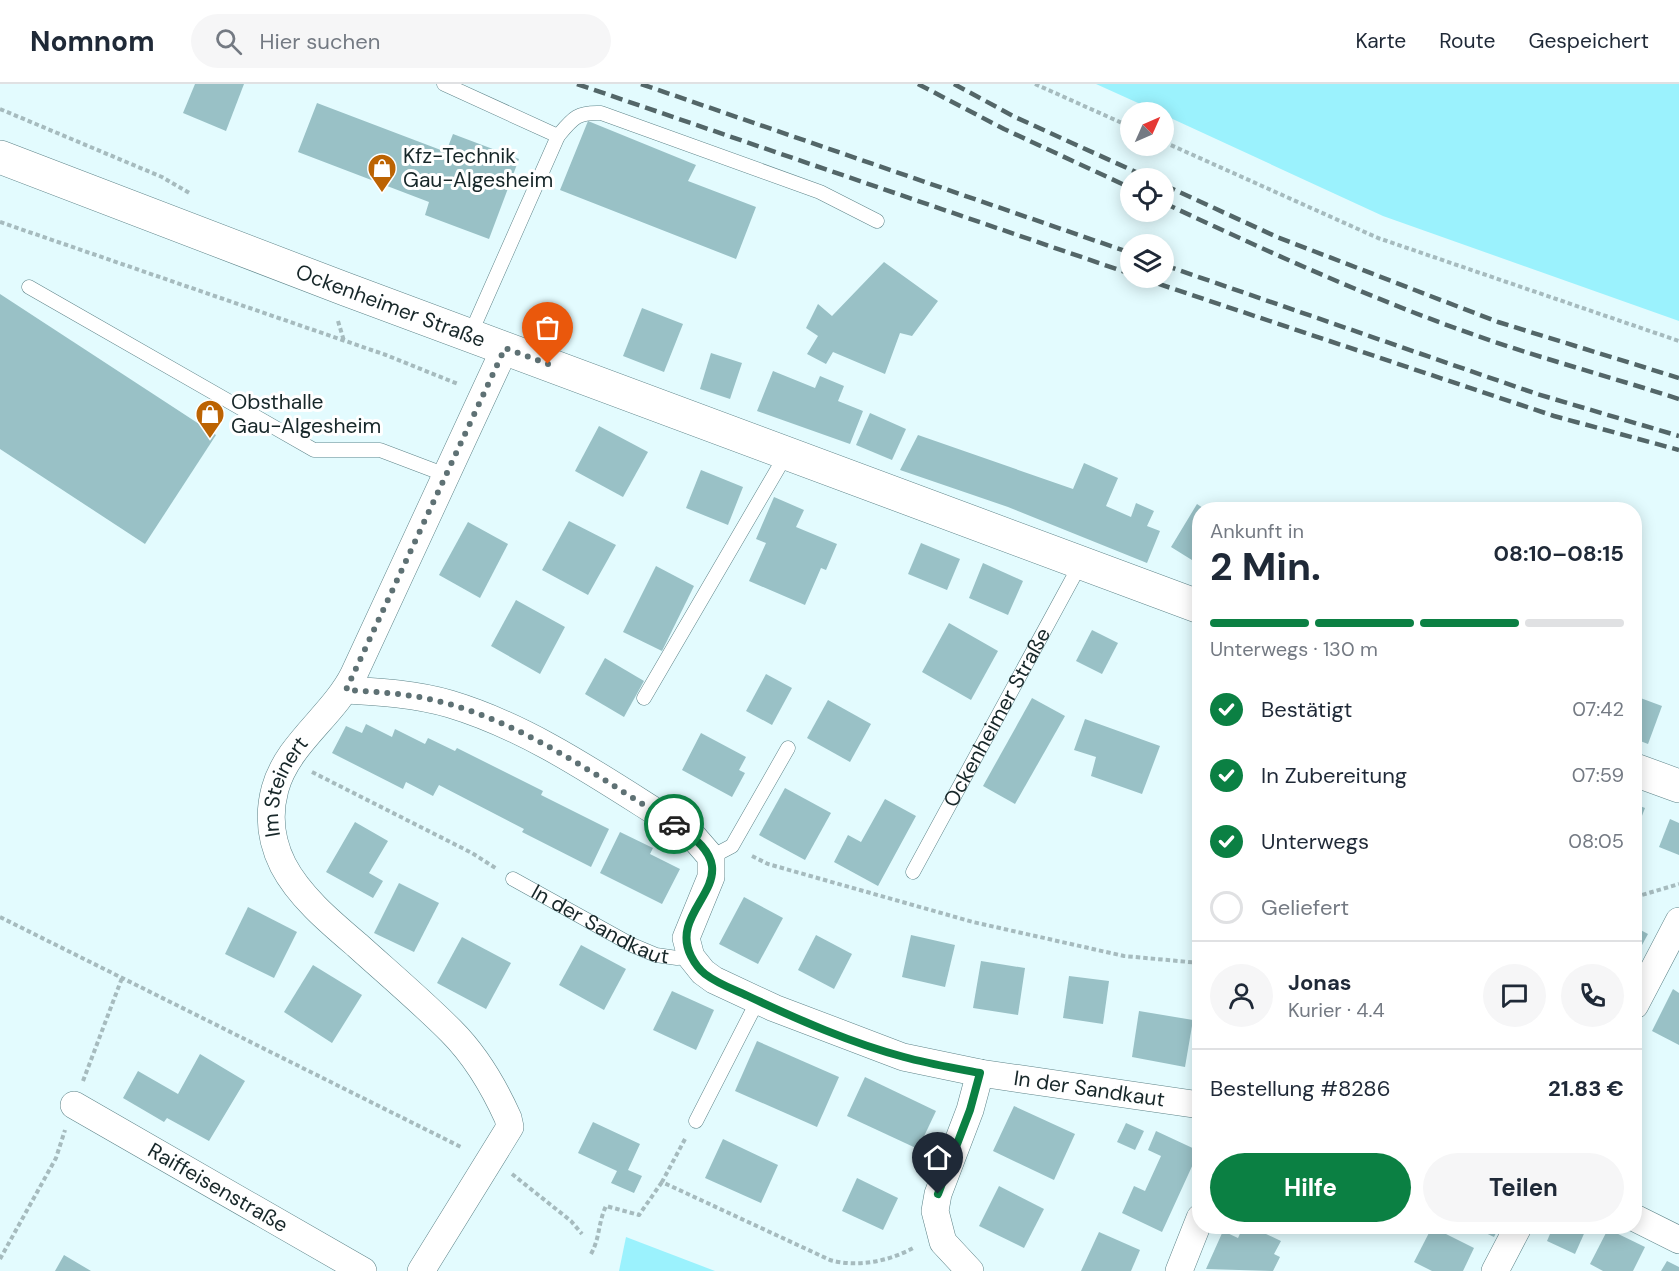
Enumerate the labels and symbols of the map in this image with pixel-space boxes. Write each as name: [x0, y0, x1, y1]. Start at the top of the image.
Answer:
north arrow: [1120, 102, 1174, 156]
place label: Kfz-Technik Gau-Algesheim: [403, 142, 553, 194]
shop icon: Kfz-Technik Gau-Algesheim: [366, 152, 398, 194]
street label: Ockenheimer Straße: [292, 257, 489, 354]
pin: [522, 302, 573, 364]
place label: Obsthalle Gau-Algesheim: [231, 388, 381, 440]
shop icon: Obsthalle Gau-Algesheim: [194, 398, 226, 440]
street label: Ockenheimer Straße: [937, 623, 1057, 812]
street label: Im Steinert: [257, 730, 314, 839]
courier: [644, 794, 704, 854]
street label: In der Sandkaut: [526, 878, 671, 971]
street label: In der Sandkaut: [1012, 1064, 1167, 1114]
pin: [912, 1132, 963, 1194]
street label: Raiffeisenstraße: [143, 1136, 293, 1239]

